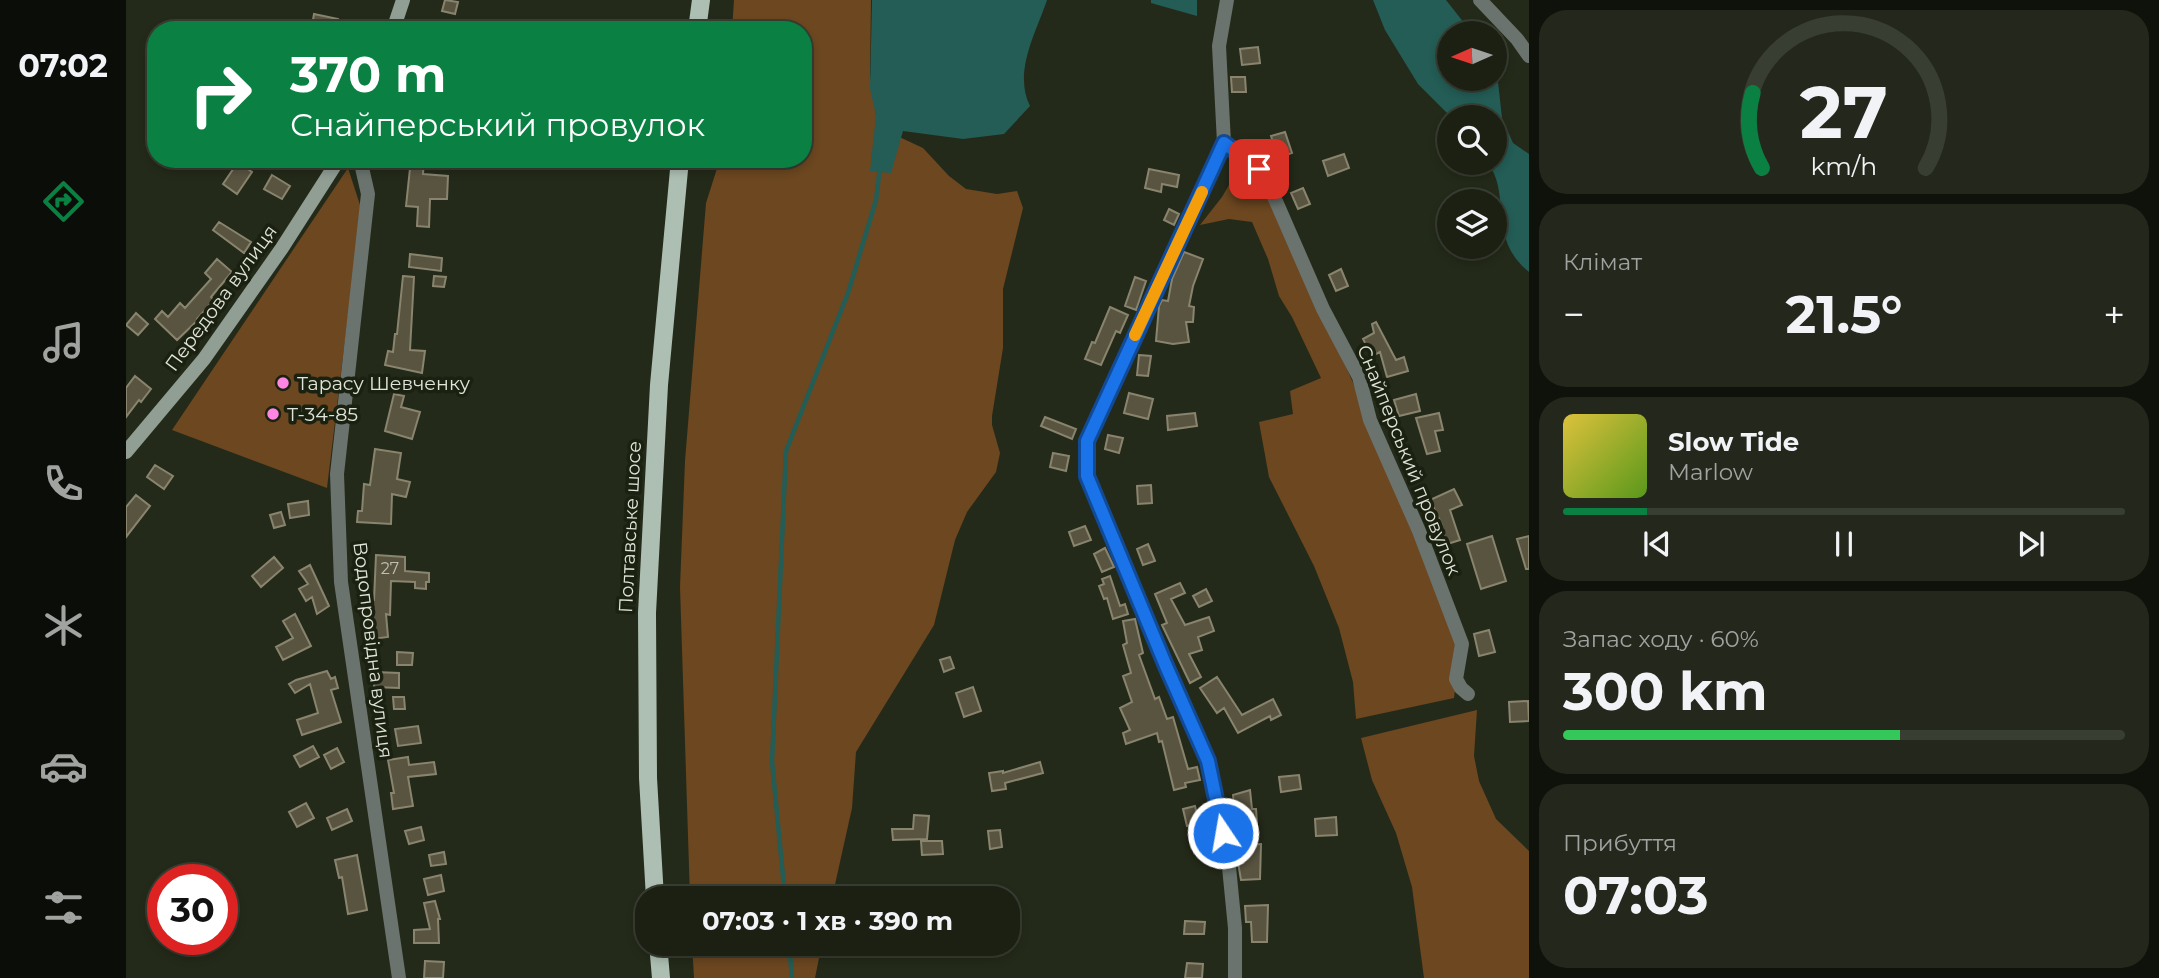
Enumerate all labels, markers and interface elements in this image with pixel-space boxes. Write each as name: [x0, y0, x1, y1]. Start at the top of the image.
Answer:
north arrow: [1437, 21, 1507, 91]
map controls: [1437, 21, 1507, 259]
text: 370 m: [290, 45, 447, 104]
text: 07:02: [18, 46, 108, 85]
icon: right: [175, 49, 266, 140]
text: 27: [1800, 68, 1888, 156]
text: Снайперський провулок: [290, 105, 705, 144]
button: search: [1437, 105, 1507, 175]
pin: [1229, 139, 1289, 199]
icon: arrive: [1240, 150, 1278, 188]
text: km/h: [1811, 151, 1877, 181]
icon: directions: [39, 177, 88, 226]
button: layers: [1437, 189, 1507, 259]
street label: Передова вулиця: [160, 220, 282, 376]
text: Клімат: [1563, 248, 1642, 276]
text: 21.5°: [1785, 283, 1903, 346]
text: −: [1563, 291, 1585, 338]
text: +: [2103, 291, 2125, 338]
icon: music: [39, 318, 88, 367]
street label: Снайперський провулок: [1352, 341, 1466, 579]
place label: Тарасу Шевченку: [297, 372, 471, 395]
marker: Тарасу Шевченку: [275, 375, 291, 391]
place label: Т-34-85: [287, 403, 358, 426]
marker: Т-34-85: [265, 406, 281, 422]
text: Slow Tide: [1668, 426, 1799, 458]
street label: Полтавське шосе: [614, 440, 646, 614]
text: Marlow: [1668, 458, 1753, 486]
icon: phone: [39, 459, 88, 508]
icon: previous: [1638, 525, 1676, 563]
icon: pause: [1825, 525, 1863, 563]
icon: next: [2012, 525, 2050, 563]
street label: Водопровідна вулиця: [348, 540, 398, 760]
house number: 27: [381, 559, 399, 578]
icon: climate: [39, 601, 88, 650]
text: Запас ходу · 60%: [1563, 625, 1759, 653]
text: 300 km: [1563, 660, 1768, 723]
icon: car: [39, 742, 88, 791]
position arrow: [1186, 796, 1260, 870]
text: Прибуття: [1563, 829, 1677, 857]
speed limit sign: 30: [147, 864, 238, 955]
text: 07:03: [1563, 864, 1709, 927]
icon: filters: [39, 883, 88, 932]
text: 07:03 · 1 хв · 390 m: [702, 905, 953, 937]

